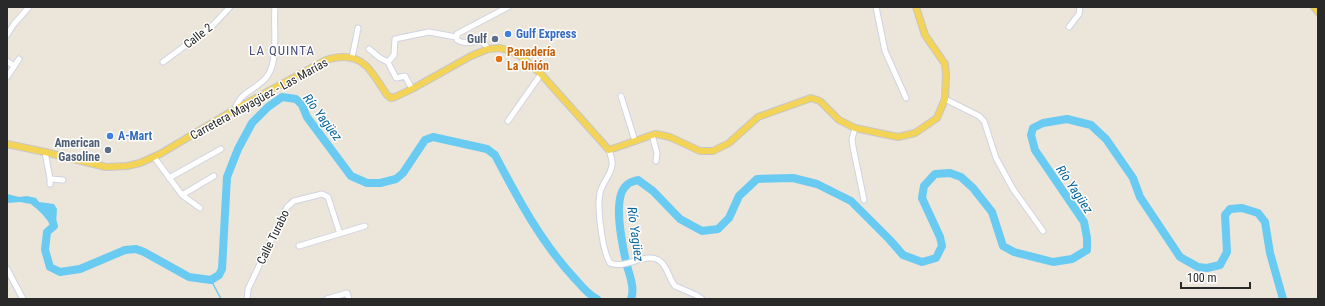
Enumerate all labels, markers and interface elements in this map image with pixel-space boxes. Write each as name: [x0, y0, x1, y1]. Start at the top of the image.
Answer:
street label: Calle 2: [181, 20, 215, 51]
place label: Gulf Express: [516, 27, 577, 41]
marker: Gulf Express: [503, 29, 513, 39]
place label: Gulf: [467, 32, 487, 46]
marker: Gulf: [490, 34, 500, 44]
district label: LA QUINTA: [249, 43, 315, 58]
place label: Panadería La Unión: [507, 45, 556, 73]
marker: Panadería La Unión: [494, 54, 504, 64]
street label: Carretera Mayagüez - Las Marías: [188, 55, 330, 143]
water label: Río Yagüez: [300, 91, 345, 144]
place label: A-Mart: [118, 129, 153, 143]
marker: A-Mart: [105, 131, 115, 141]
place label: American Gasoline: [54, 136, 100, 164]
marker: American Gasoline: [103, 145, 113, 155]
water label: Río Yagüez: [1053, 162, 1096, 217]
water label: Río Yagüez: [624, 206, 647, 263]
street label: Calle Turabo: [254, 208, 292, 266]
scale bar: [1181, 264, 1250, 290]
text: 100 m: [1187, 271, 1217, 285]

